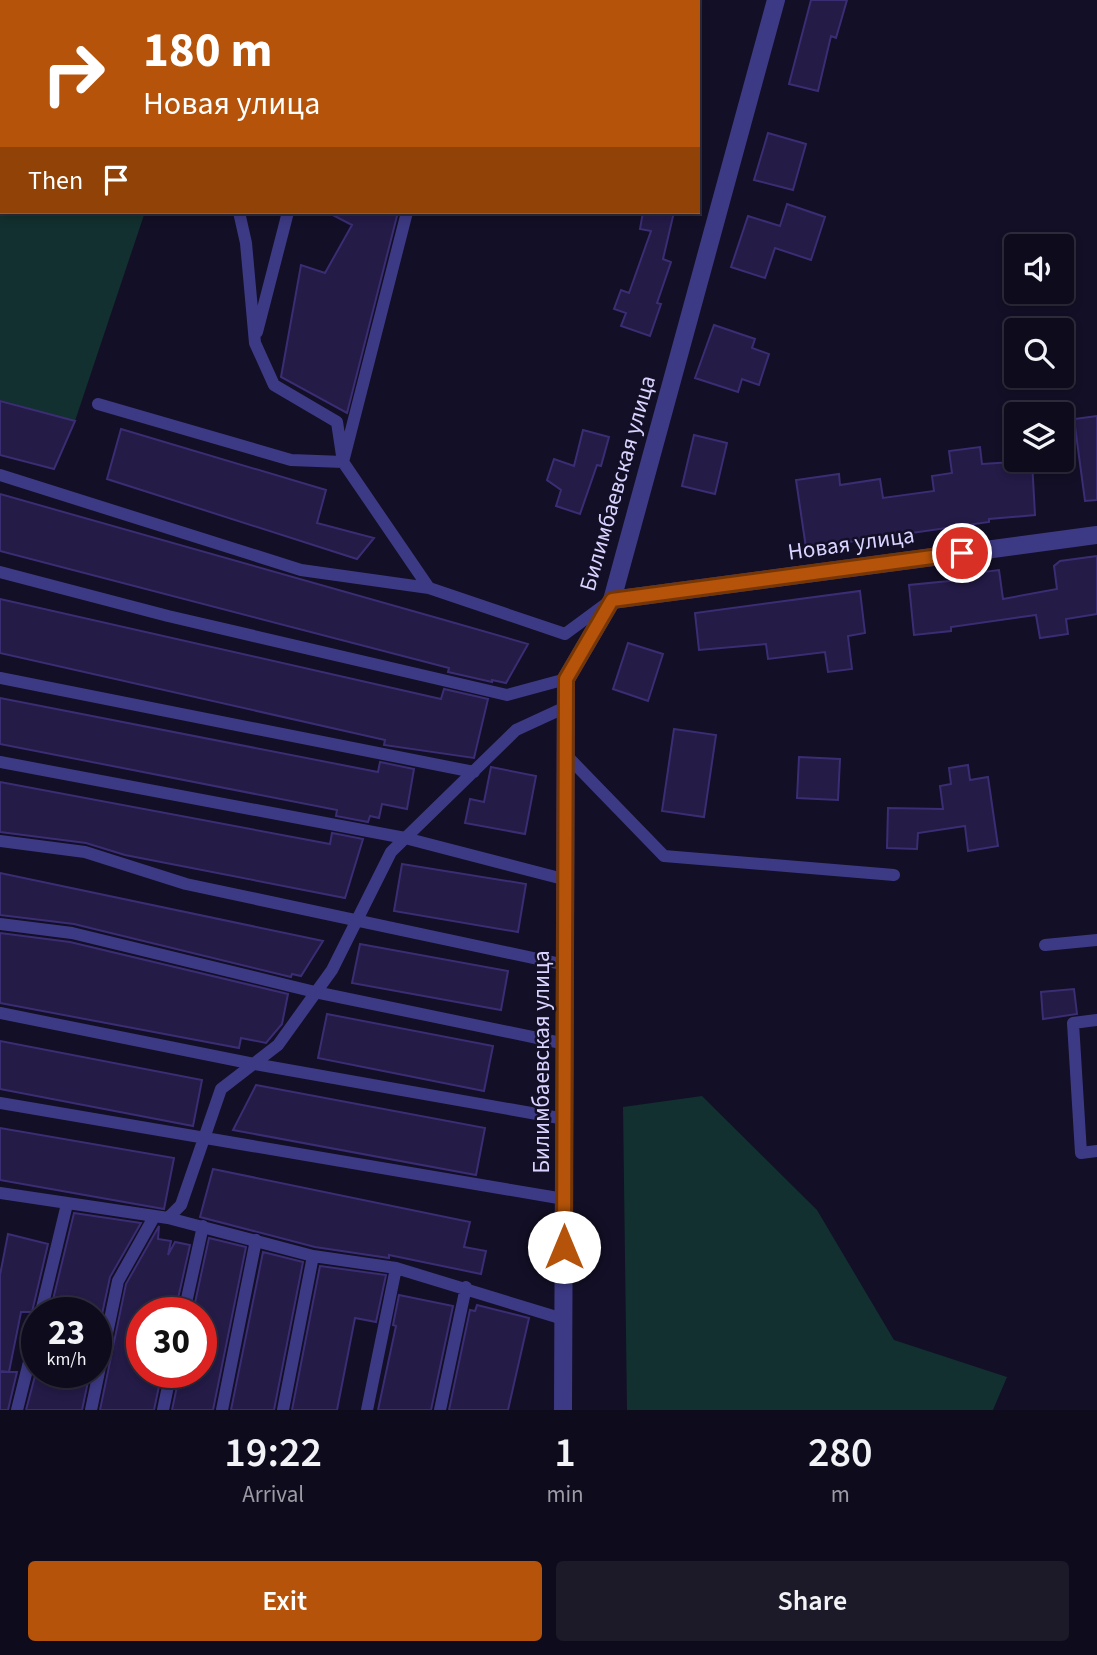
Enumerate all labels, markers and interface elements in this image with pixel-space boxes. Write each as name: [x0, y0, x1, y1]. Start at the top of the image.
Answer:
text: 180 m: [143, 16, 272, 86]
icon: right: [28, 28, 119, 119]
text: Новая улица: [143, 81, 320, 127]
icon: arrive: [97, 161, 135, 199]
text: Then: [28, 162, 83, 199]
map controls: [1004, 234, 1074, 472]
button: sound: [1004, 234, 1074, 304]
button: search: [1004, 318, 1074, 388]
street label: Билимбаевская улица: [571, 371, 664, 595]
button: layers: [1004, 402, 1074, 472]
street label: Новая улица: [786, 518, 916, 569]
pin: [932, 523, 992, 583]
icon: arrive: [943, 534, 981, 572]
street label: Билимбаевская улица: [525, 950, 558, 1174]
position arrow: [527, 1210, 601, 1284]
speed limit sign: 30: [126, 1297, 217, 1388]
text: 23: [48, 1308, 85, 1358]
text: km/h: [47, 1347, 86, 1372]
text: 19:22: [224, 1423, 322, 1483]
text: 1: [554, 1423, 576, 1483]
text: 280: [808, 1423, 873, 1483]
text: Arrival: [242, 1478, 304, 1511]
text: min: [546, 1478, 584, 1511]
text: m: [831, 1478, 850, 1511]
button: Exit: [28, 1561, 542, 1641]
button: Share: [556, 1561, 1069, 1641]

